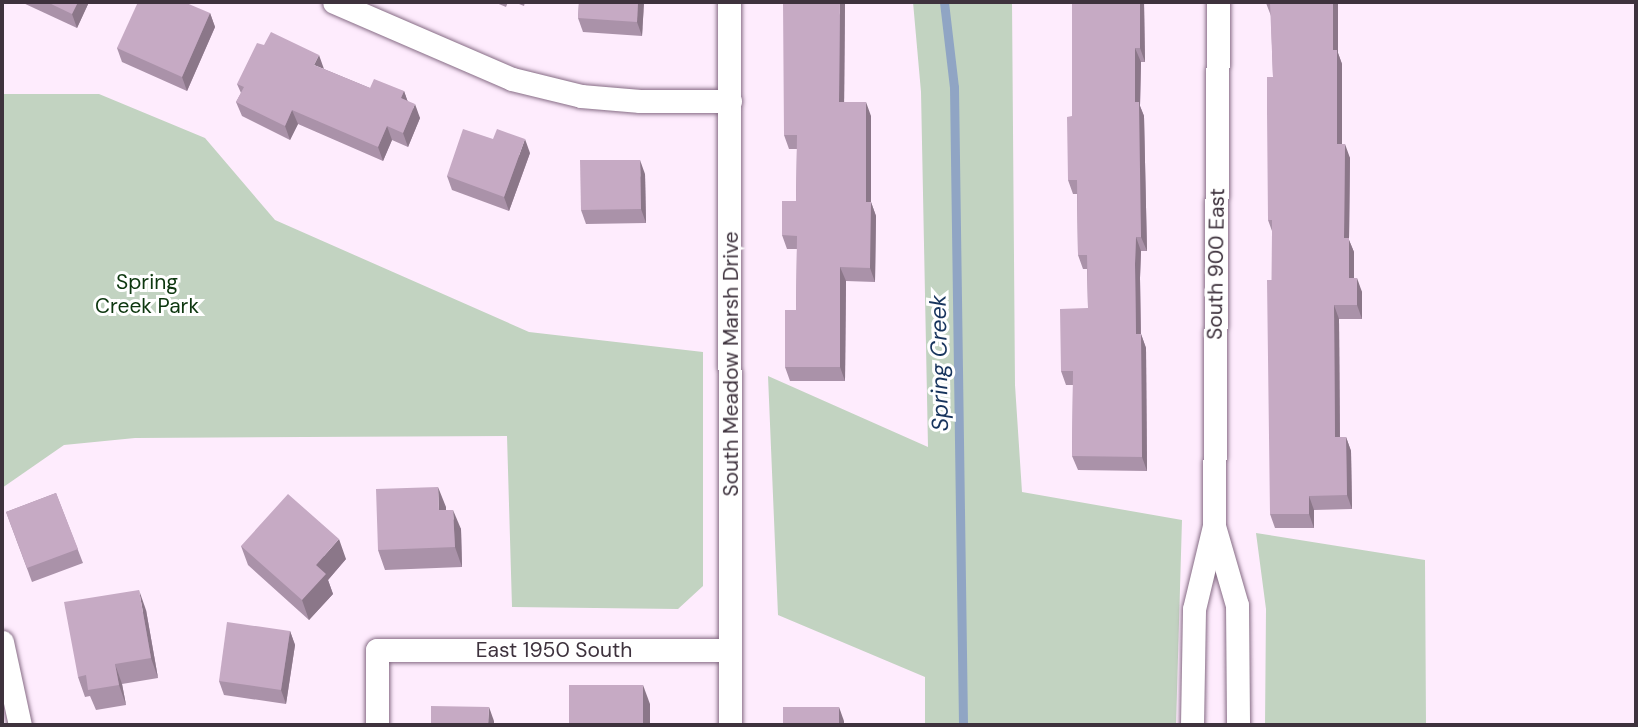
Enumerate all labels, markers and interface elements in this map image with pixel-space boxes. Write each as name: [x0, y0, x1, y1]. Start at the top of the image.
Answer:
street label: South 900 East: [1202, 188, 1230, 340]
street label: South Meadow Marsh Drive: [718, 231, 744, 497]
park label: Spring Creek Park: [95, 269, 199, 319]
water label: Spring Creek: [924, 294, 954, 432]
street label: East 1950 South: [476, 637, 632, 663]

